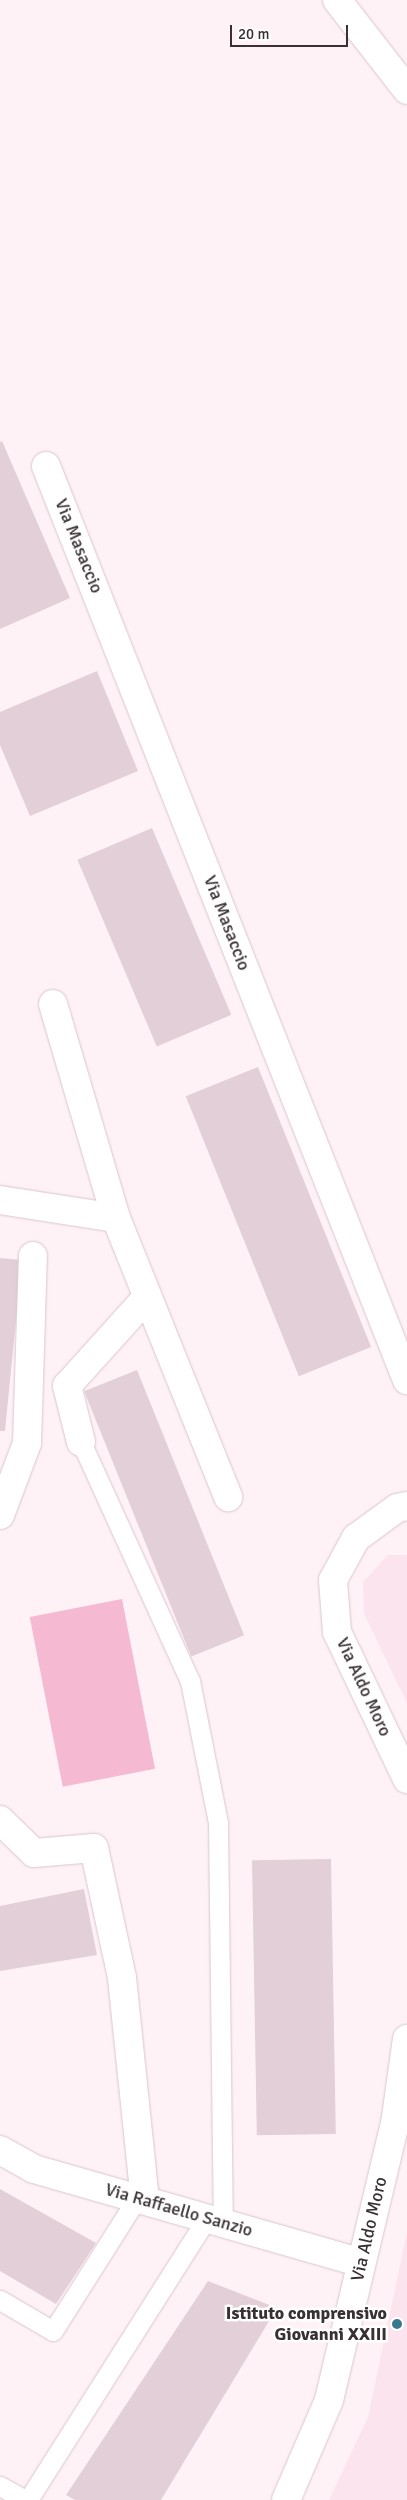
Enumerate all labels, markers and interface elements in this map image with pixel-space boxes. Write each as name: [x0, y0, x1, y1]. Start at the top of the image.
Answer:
scale bar: [232, 15, 350, 47]
text: 20 m: [238, 25, 269, 43]
street label: Via Masaccio: [50, 496, 108, 596]
street label: Via Masaccio: [199, 872, 255, 974]
street label: Via Aldo Moro: [332, 1634, 396, 1740]
street label: Via Aldo Moro: [346, 2175, 392, 2283]
street label: Via Raffaello Sanzio: [103, 2179, 255, 2241]
place label: Istituto comprensivo Giovanni XXIII: [226, 2303, 387, 2346]
marker: Istituto comprensivo Giovanni XXIII: [391, 2318, 403, 2330]

